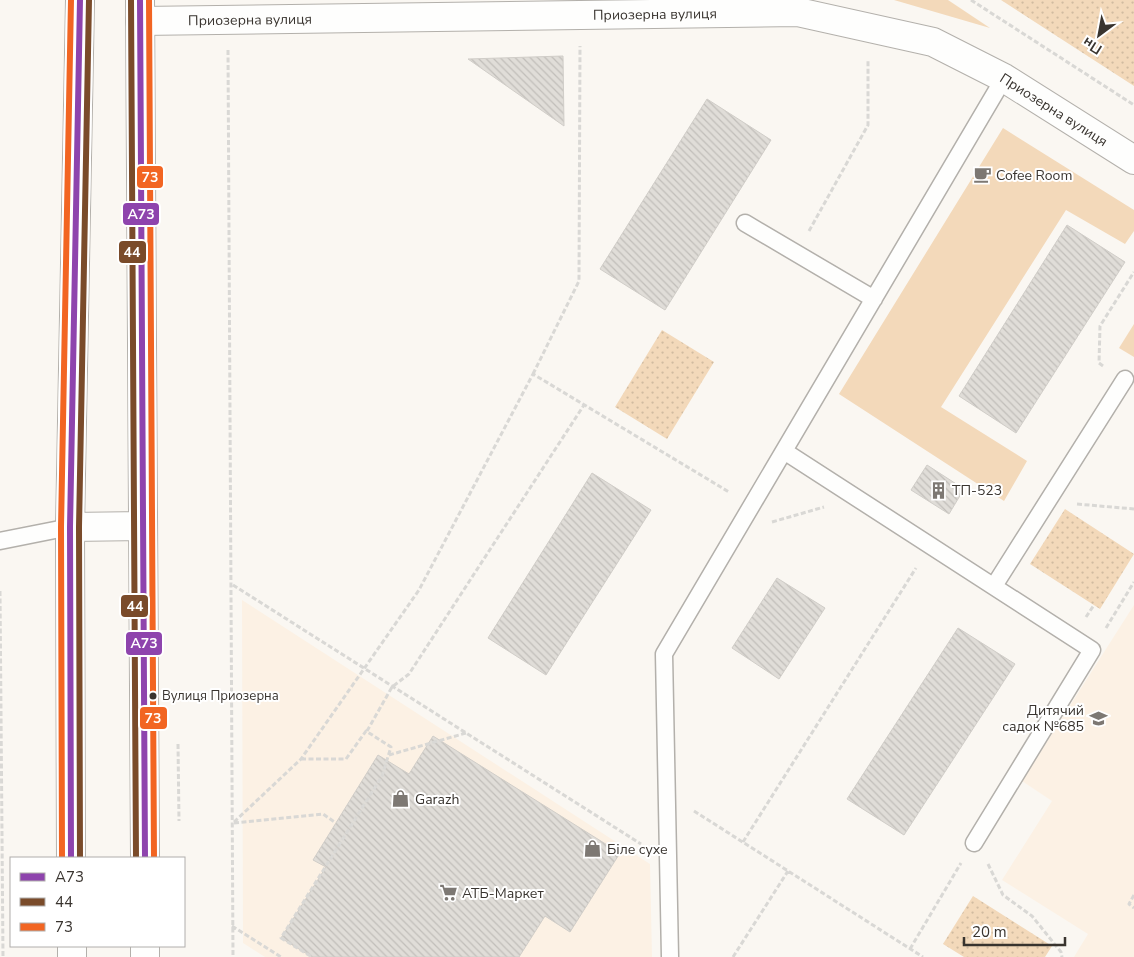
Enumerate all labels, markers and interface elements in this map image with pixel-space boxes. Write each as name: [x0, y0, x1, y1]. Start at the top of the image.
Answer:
street label: Приозерна вулиця: [593, 4, 717, 24]
street label: Приозерна вулиця: [188, 9, 312, 30]
north arrow: [1074, 10, 1124, 60]
text: Пн: [1079, 32, 1106, 59]
street label: Приозерна вулиця: [996, 68, 1111, 151]
line badge: 73: [136, 165, 164, 189]
cafe icon: Cofee Room: [972, 165, 992, 185]
place label: Cofee Room: [996, 166, 1072, 185]
text: 73: [142, 168, 158, 187]
line badge: А73: [122, 202, 160, 226]
text: А73: [127, 205, 155, 224]
line badge: 44: [118, 240, 147, 264]
text: 44: [124, 243, 141, 262]
building icon: ТП-523: [928, 480, 948, 500]
place label: ТП-523: [952, 481, 1002, 500]
line badge: 44: [120, 594, 149, 618]
text: 44: [127, 597, 144, 616]
line badge: А73: [125, 631, 163, 656]
text: А73: [130, 634, 158, 653]
place label: Вулиця Приозерна: [162, 687, 279, 705]
marker: Вулиця Приозерна: [148, 691, 158, 701]
place label: Дитячий садок №685: [1002, 701, 1084, 736]
line badge: 73: [139, 706, 168, 730]
school or university icon: Дитячий садок №685: [1088, 708, 1108, 728]
text: 73: [145, 709, 161, 728]
shop icon: Garazh: [391, 789, 411, 809]
place label: Garazh: [415, 790, 459, 809]
shop icon: Біле сухе: [583, 839, 603, 859]
place label: Біле сухе: [607, 840, 668, 859]
legend: [10, 857, 185, 947]
text: А73: [55, 867, 84, 887]
supermarket icon: АТБ-Маркет: [438, 883, 458, 903]
place label: АТБ-Маркет: [462, 884, 544, 903]
text: 44: [55, 892, 73, 912]
scale bar: [964, 914, 1065, 946]
text: 73: [55, 917, 73, 937]
text: 20 m: [972, 922, 1007, 942]

